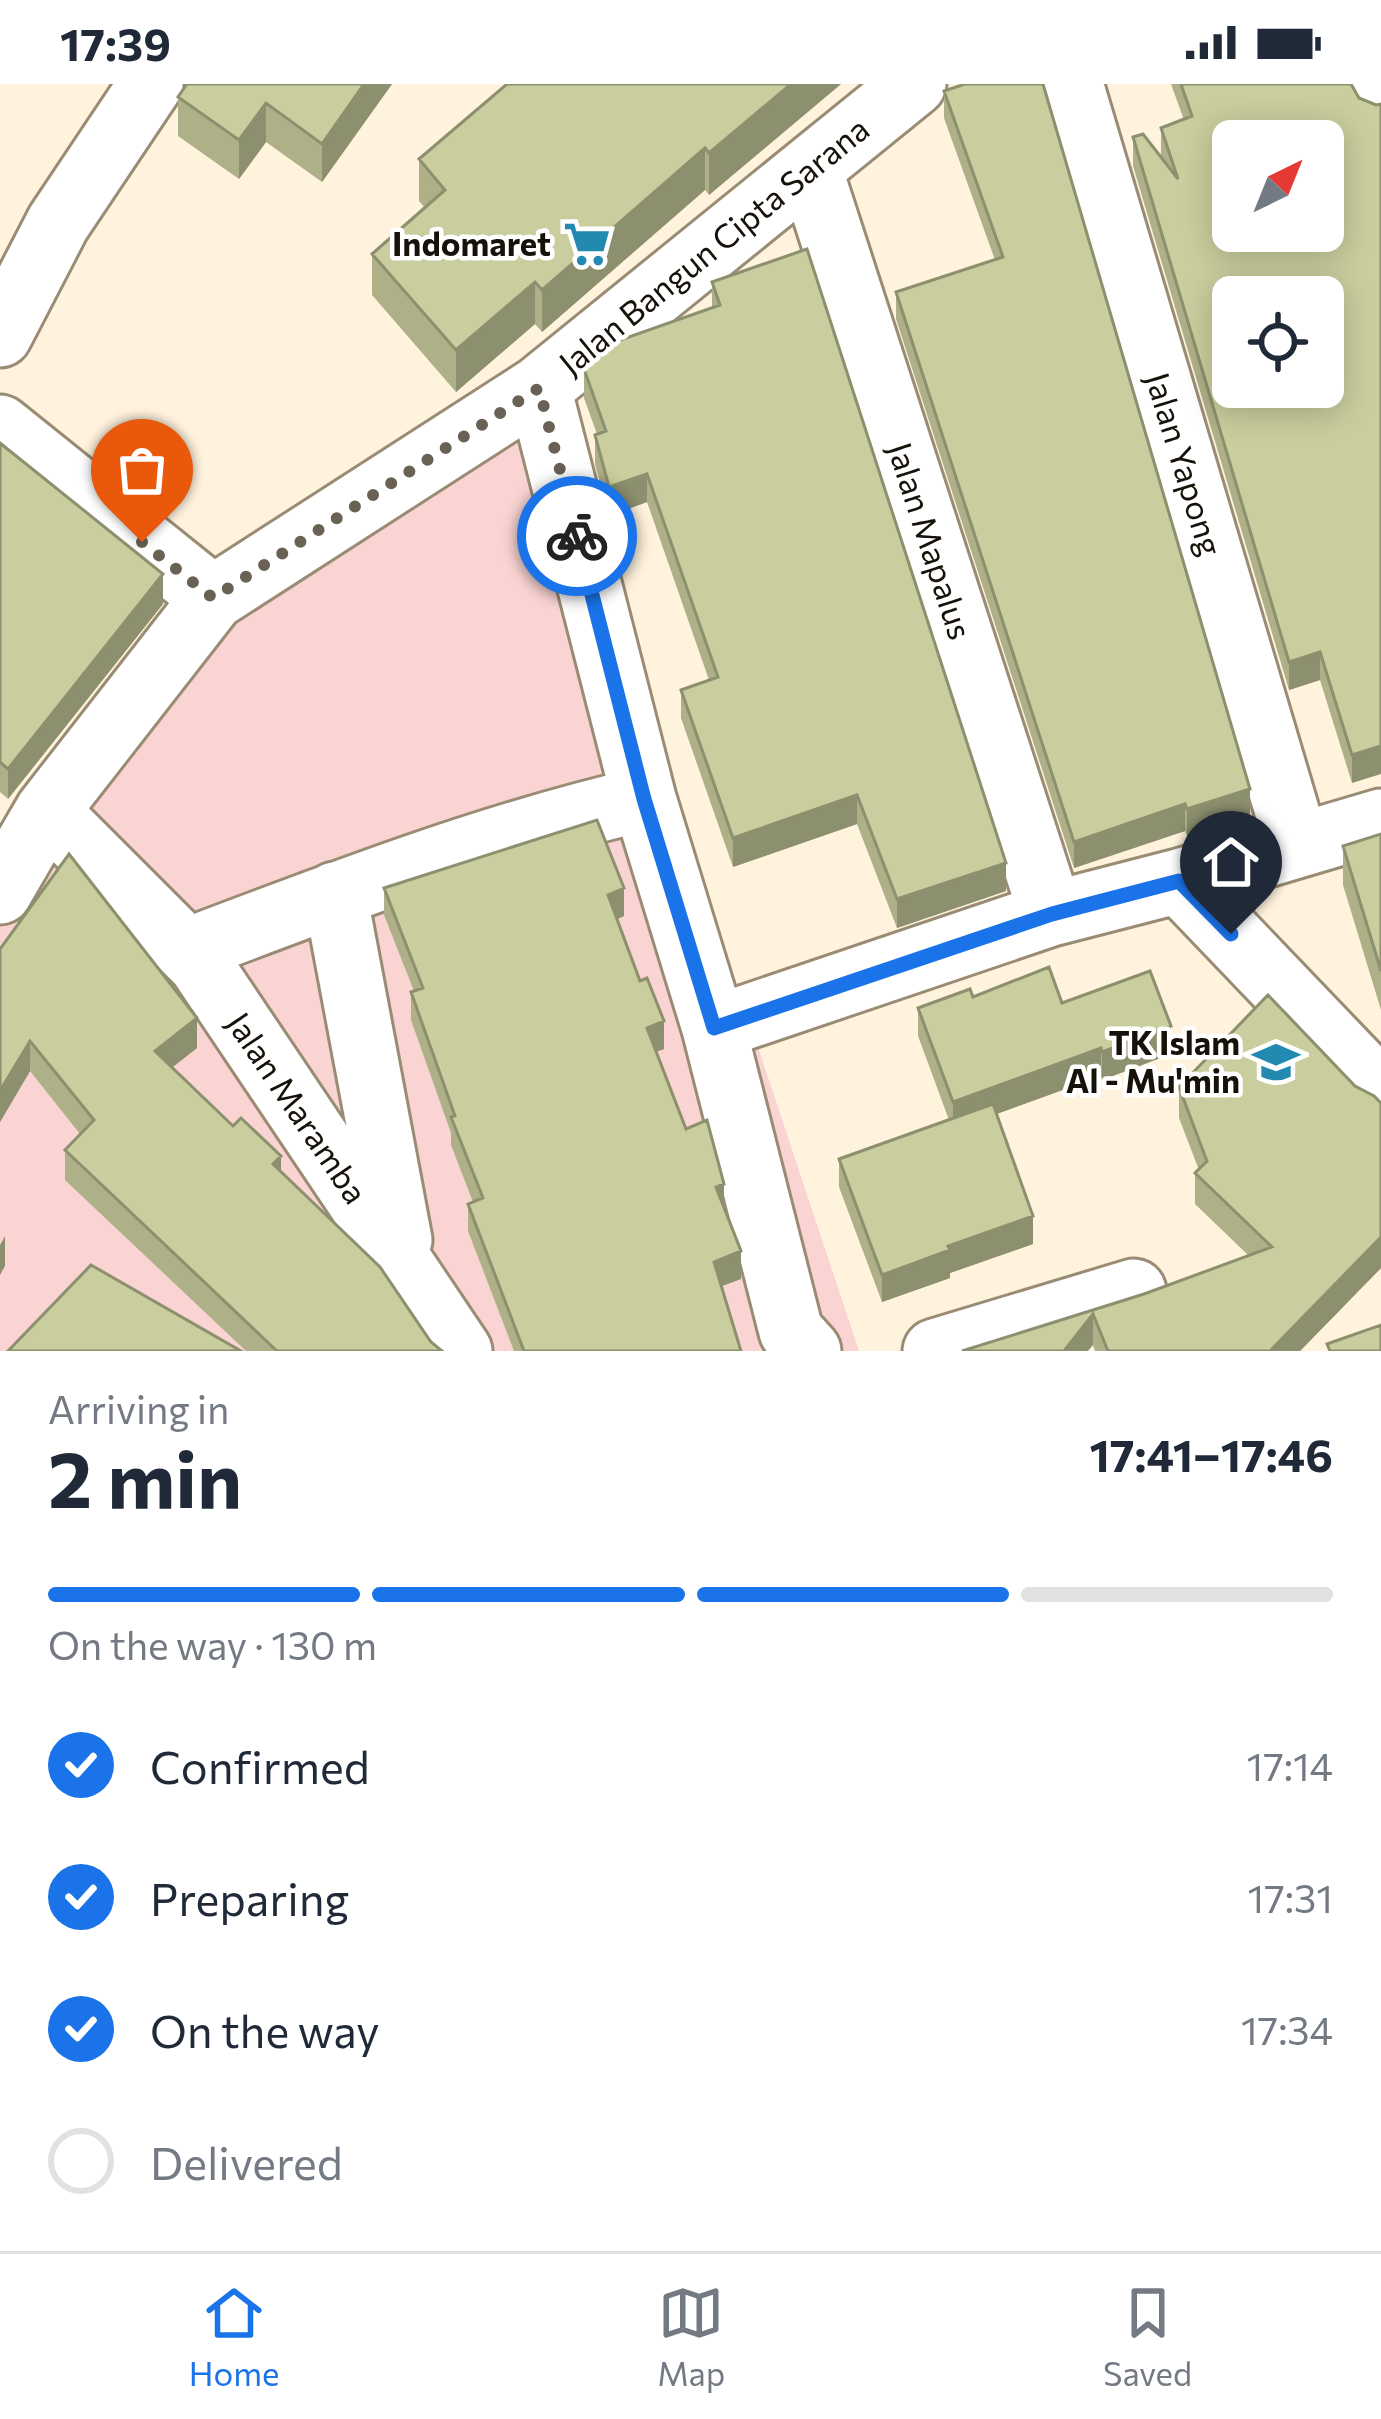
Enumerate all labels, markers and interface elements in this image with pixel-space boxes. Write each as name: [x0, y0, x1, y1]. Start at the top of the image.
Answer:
text: 17:39: [60, 15, 171, 70]
street label: Jalan Bangun Cipta Sarana: [550, 107, 876, 383]
north arrow: [1212, 120, 1344, 252]
map controls: [1212, 120, 1344, 408]
supermarket icon: Indomaret: [562, 219, 612, 269]
place label: Indomaret: [392, 222, 551, 263]
button: locate: [1212, 276, 1344, 408]
street label: Jalan Yapong: [1138, 367, 1233, 560]
pin: [91, 419, 193, 542]
icon: bag: [109, 437, 175, 503]
street label: Jalan Mapalus: [880, 437, 983, 644]
courier: [517, 476, 637, 596]
icon: bike: [544, 503, 610, 569]
pin: [1180, 811, 1282, 934]
icon: home: [1198, 829, 1264, 895]
street label: Jalan Maramba: [219, 1004, 377, 1211]
place label: TK Islam Al - Mu'min: [1066, 1021, 1240, 1100]
school or university icon: TK Islam Al - Mu'min: [1251, 1037, 1301, 1087]
text: Arriving in: [48, 1384, 229, 1432]
text: 17:41–17:46: [1089, 1426, 1333, 1481]
text: 2 min: [48, 1429, 242, 1524]
text: On the way · 130 m: [48, 1620, 377, 1668]
icon: check: [48, 1732, 114, 1798]
text: Confirmed: [150, 1738, 370, 1793]
text: 17:14: [1246, 1741, 1333, 1789]
icon: check: [48, 1864, 114, 1930]
text: Preparing: [150, 1870, 349, 1925]
text: 17:31: [1248, 1873, 1333, 1921]
icon: check: [48, 1996, 114, 2062]
text: On the way: [150, 2002, 380, 2057]
text: 17:34: [1241, 2005, 1333, 2053]
text: Delivered: [150, 2134, 343, 2189]
tab: Home: [189, 2280, 280, 2393]
tab: Map: [657, 2280, 725, 2393]
tab: Saved: [1103, 2280, 1192, 2393]

